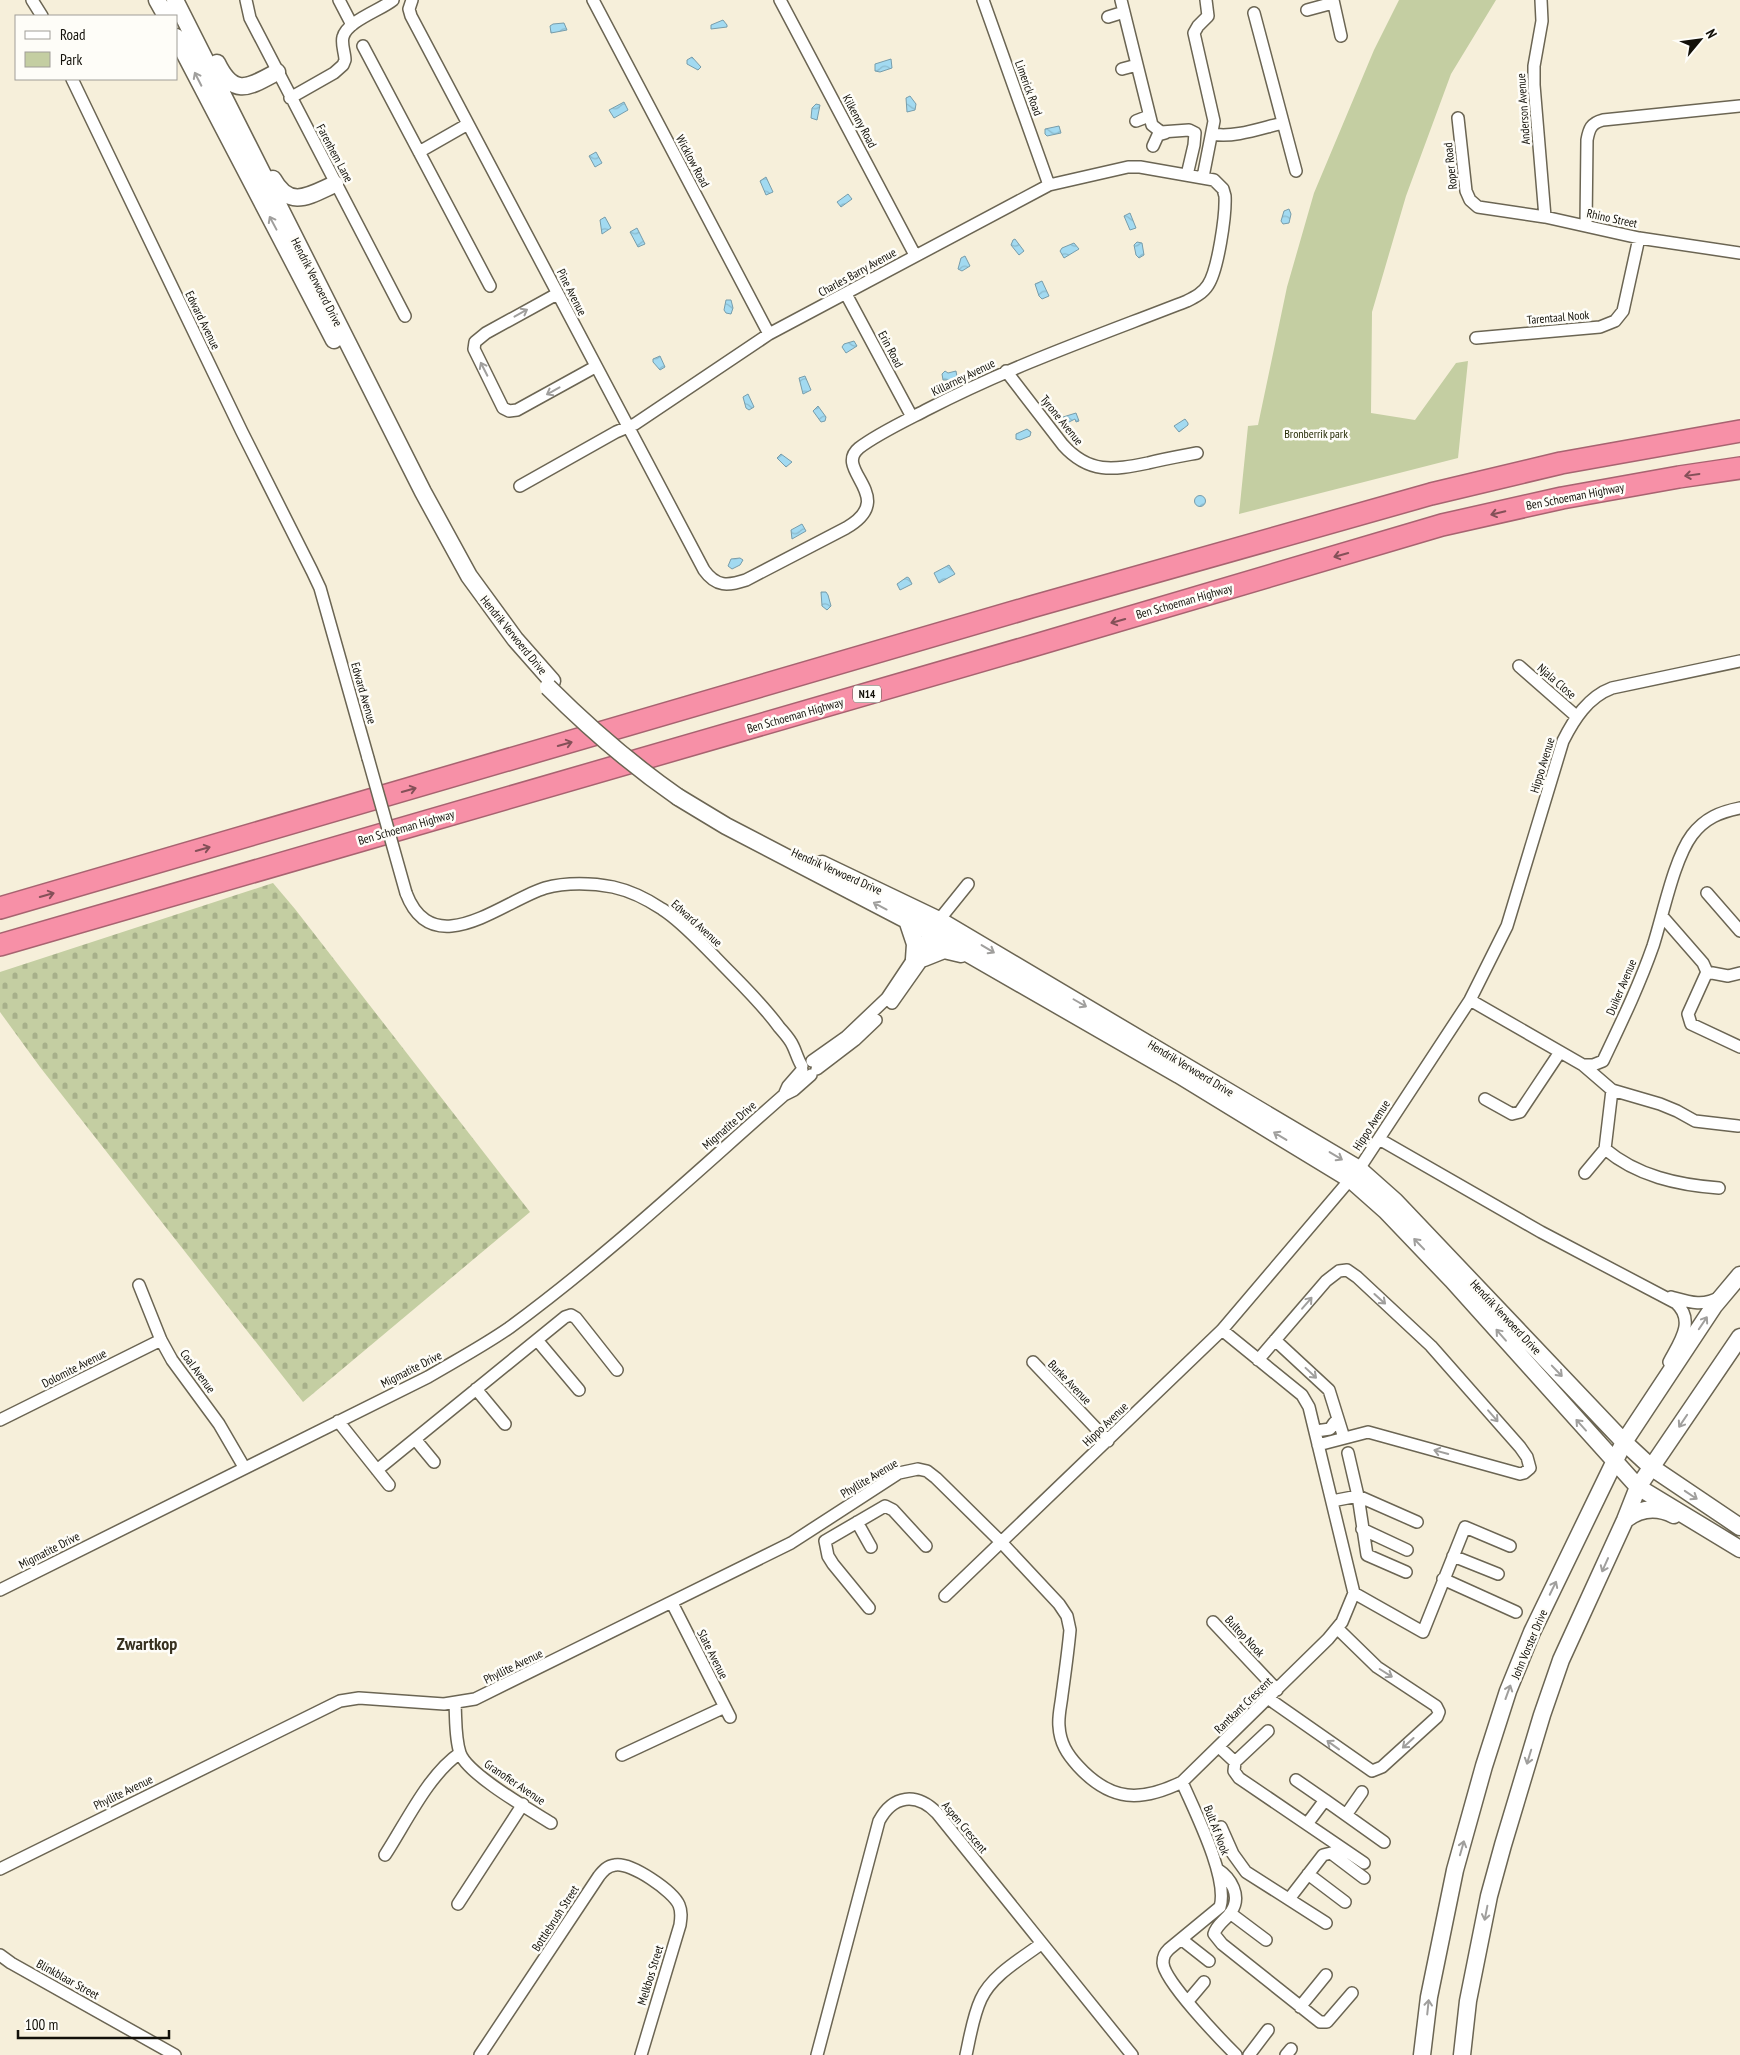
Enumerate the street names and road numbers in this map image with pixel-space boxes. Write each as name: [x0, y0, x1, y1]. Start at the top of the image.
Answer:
street label: Limerick Road: [1012, 58, 1046, 118]
street label: Anderson Avenue: [1513, 73, 1533, 145]
street label: Kilkenny Road: [840, 92, 880, 150]
street label: Farenhem Lane: [313, 121, 357, 185]
street label: Wicklow Road: [673, 132, 713, 190]
street label: Roper Road: [1440, 142, 1460, 190]
street label: Rhino Street: [1585, 205, 1639, 231]
street label: Hendrik Verwoerd Drive: [288, 235, 346, 329]
street label: Charles Barry Avenue: [815, 244, 899, 300]
street label: Pine Avenue: [554, 266, 590, 318]
street label: Edward Avenue: [182, 288, 224, 352]
street label: Tarentaal Nook: [1526, 307, 1590, 327]
street label: Erin Road: [875, 328, 907, 370]
street label: Killarney Avenue: [929, 355, 997, 399]
street label: Tyrone Avenue: [1037, 392, 1087, 448]
street label: Ben Schoeman Highway: [1525, 479, 1626, 513]
street label: Ben Schoeman Highway: [1134, 580, 1234, 622]
street label: Hendrik Verwoerd Drive: [477, 592, 551, 678]
street label: Njala Close: [1535, 660, 1579, 702]
street label: Edward Avenue: [348, 661, 380, 726]
road number: N14: [853, 686, 881, 702]
street label: Ben Schoeman Highway: [745, 694, 845, 736]
street label: Hippo Avenue: [1526, 735, 1558, 795]
street label: Ben Schoeman Highway: [356, 806, 456, 848]
street label: Hendrik Verwoerd Drive: [789, 844, 885, 898]
street label: Edward Avenue: [668, 896, 726, 950]
street label: Duiker Avenue: [1602, 957, 1640, 1017]
street label: Hendrik Verwoerd Drive: [1145, 1036, 1237, 1100]
street label: Hippo Avenue: [1349, 1097, 1393, 1153]
street label: Migmatite Drive: [699, 1098, 759, 1152]
street label: Hendrik Verwoerd Drive: [1467, 1276, 1545, 1358]
street label: Dolomite Avenue: [39, 1345, 109, 1391]
street label: Coal Avenue: [177, 1346, 219, 1396]
street label: Migmatite Drive: [378, 1347, 444, 1391]
street label: Burke Avenue: [1045, 1357, 1095, 1407]
street label: Hippo Avenue: [1079, 1399, 1131, 1449]
street label: Phyllite Avenue: [838, 1455, 900, 1501]
street label: Migmatite Drive: [16, 1528, 82, 1572]
street label: John Vorster Drive: [1507, 1607, 1550, 1682]
street label: Bultop Nook: [1222, 1612, 1268, 1660]
street label: Slate Avenue: [694, 1627, 732, 1681]
street label: Phyllite Avenue: [481, 1645, 545, 1687]
street label: Rantkant Crescent: [1211, 1673, 1276, 1736]
street label: Granofier Avenue: [482, 1756, 548, 1808]
street label: Phyllite Avenue: [91, 1771, 155, 1813]
street label: Aspen Crescent: [939, 1798, 991, 1856]
street label: Bult Af Nook: [1201, 1803, 1233, 1857]
street label: Bottlebrush Street: [528, 1882, 582, 1954]
street label: Melkbos Street: [634, 1943, 666, 2007]
street label: Blinkblaar Street: [34, 1956, 103, 2003]

